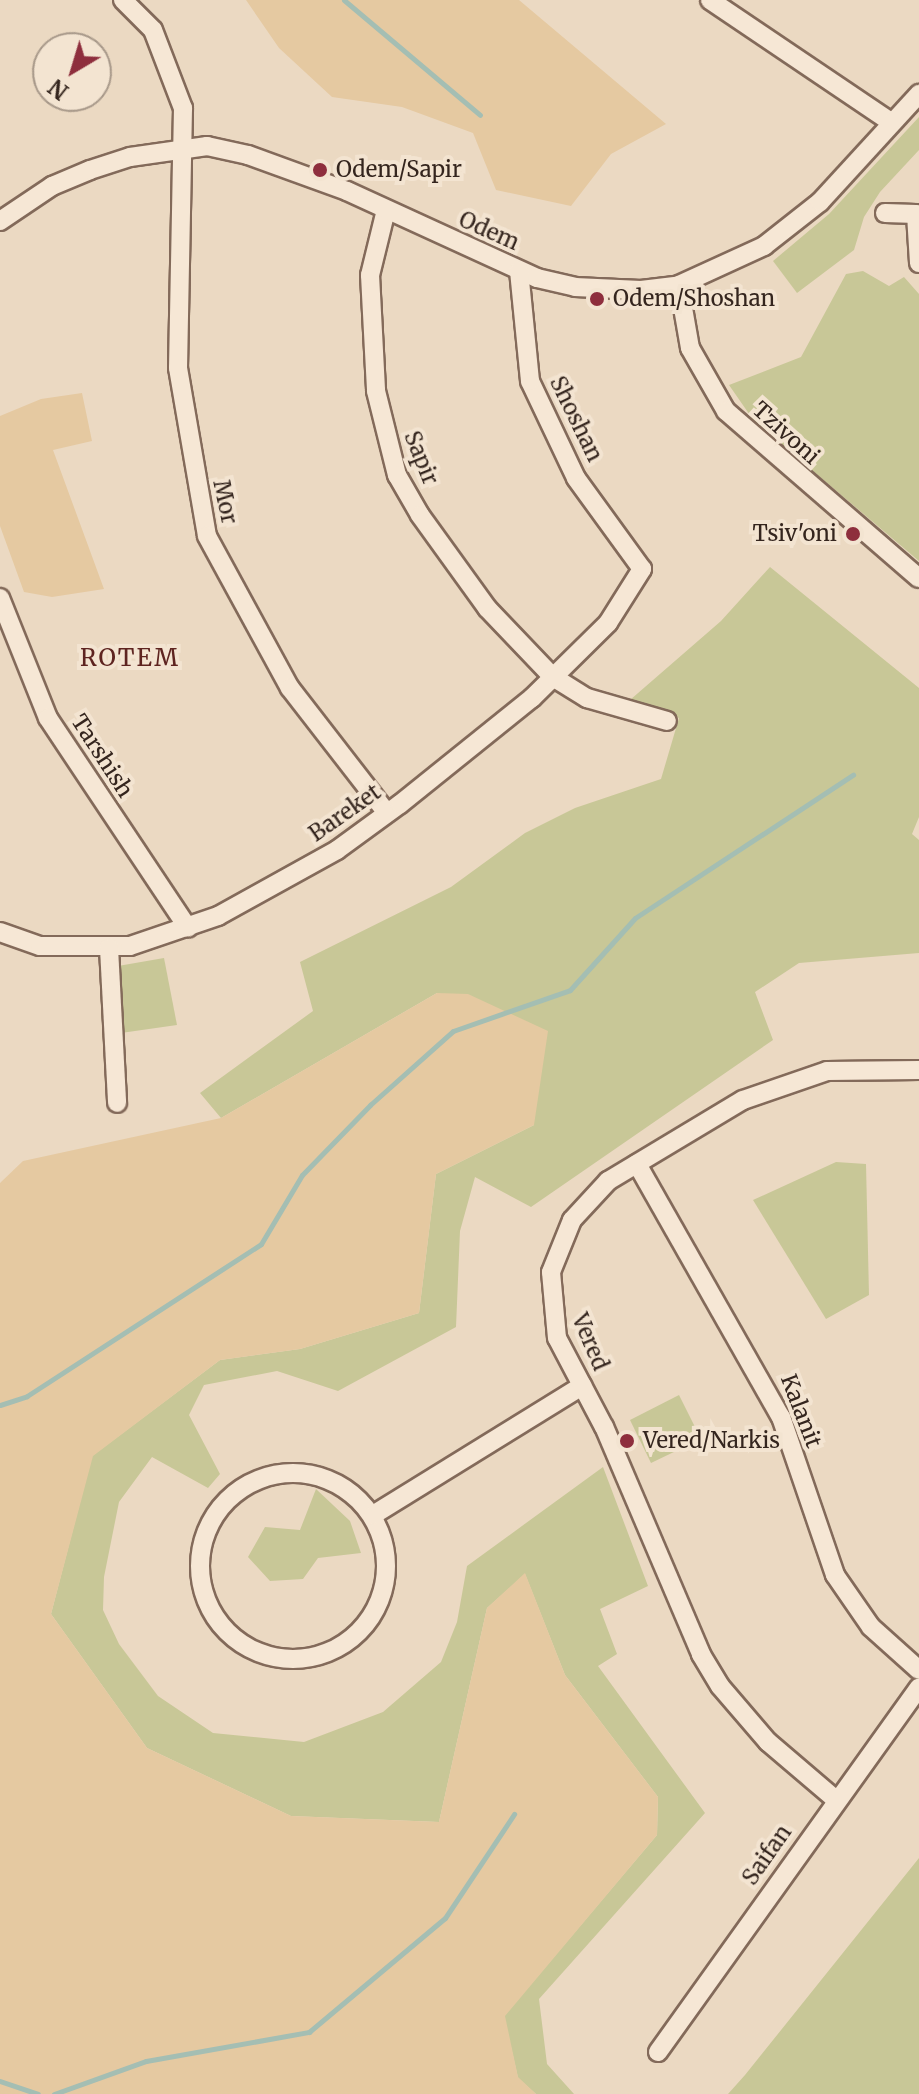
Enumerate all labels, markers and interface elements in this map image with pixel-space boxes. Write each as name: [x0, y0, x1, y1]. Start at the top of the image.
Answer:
north arrow: [32, 32, 112, 112]
text: N: [43, 73, 74, 106]
place label: Odem/Sapir: [336, 157, 462, 183]
marker: Odem/Sapir: [311, 161, 329, 179]
street label: Odem: [455, 206, 523, 256]
place label: Odem/Shoshan: [613, 286, 775, 312]
marker: Odem/Shoshan: [588, 290, 606, 308]
street label: Shoshan: [544, 372, 608, 466]
street label: Tzivoni: [747, 396, 825, 470]
street label: Sapir: [398, 427, 444, 489]
street label: Mor: [207, 478, 243, 526]
place label: Tsiv'oni: [753, 521, 837, 547]
marker: Tsiv'oni: [844, 525, 862, 543]
district label: ROTEM: [80, 644, 180, 672]
street label: Tarshish: [65, 710, 139, 802]
street label: Bareket: [304, 779, 386, 847]
street label: Vered: [566, 1310, 614, 1374]
street label: Kalanit: [775, 1371, 827, 1451]
place label: Vered/Narkis: [643, 1428, 780, 1454]
marker: Vered/Narkis: [618, 1432, 636, 1450]
street label: Saifan: [737, 1820, 797, 1890]

